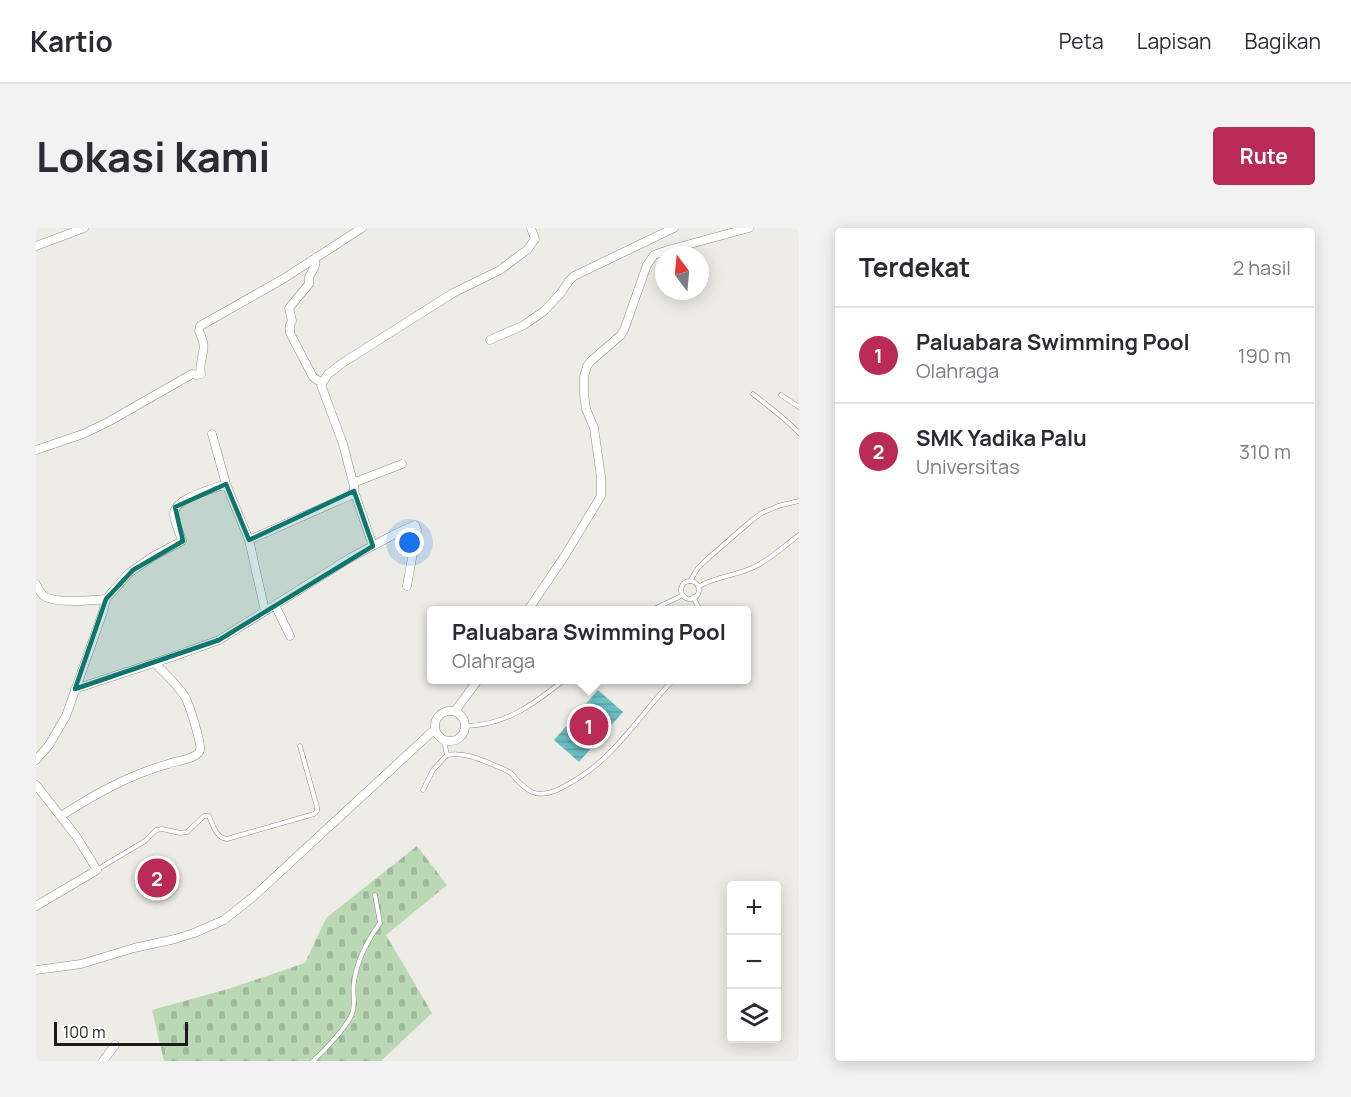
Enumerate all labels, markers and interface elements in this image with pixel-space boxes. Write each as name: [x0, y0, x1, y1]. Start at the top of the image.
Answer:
text: Kartio: [30, 22, 113, 60]
text: Peta: [1059, 27, 1104, 55]
text: Lapisan: [1137, 27, 1212, 55]
text: Bagikan: [1245, 27, 1321, 55]
text: Lokasi kami: [36, 127, 270, 185]
button: Rute: [1213, 127, 1315, 185]
north arrow: [655, 246, 709, 300]
text: Terdekat: [859, 249, 970, 285]
text: 2 hasil: [1233, 254, 1291, 281]
text: Paluabara Swimming Pool: [916, 327, 1190, 357]
text: 1: [874, 342, 883, 369]
text: 190 m: [1238, 342, 1291, 369]
text: Olahraga: [916, 357, 999, 384]
text: SMK Yadika Palu: [916, 423, 1087, 453]
text: 2: [873, 438, 884, 465]
text: 310 m: [1239, 438, 1291, 465]
text: Universitas: [916, 453, 1020, 480]
your location: [395, 528, 424, 557]
popup: [427, 606, 751, 684]
text: Paluabara Swimming Pool: [452, 617, 726, 647]
text: Olahraga: [452, 647, 535, 674]
pin: 1: [570, 704, 608, 748]
pin: 2: [138, 856, 176, 900]
map controls: [727, 881, 781, 1043]
button: +: [727, 881, 781, 935]
button: −: [727, 935, 781, 989]
button: layers: [727, 989, 781, 1043]
scale bar: [54, 1019, 188, 1046]
text: 100 m: [63, 1021, 106, 1043]

